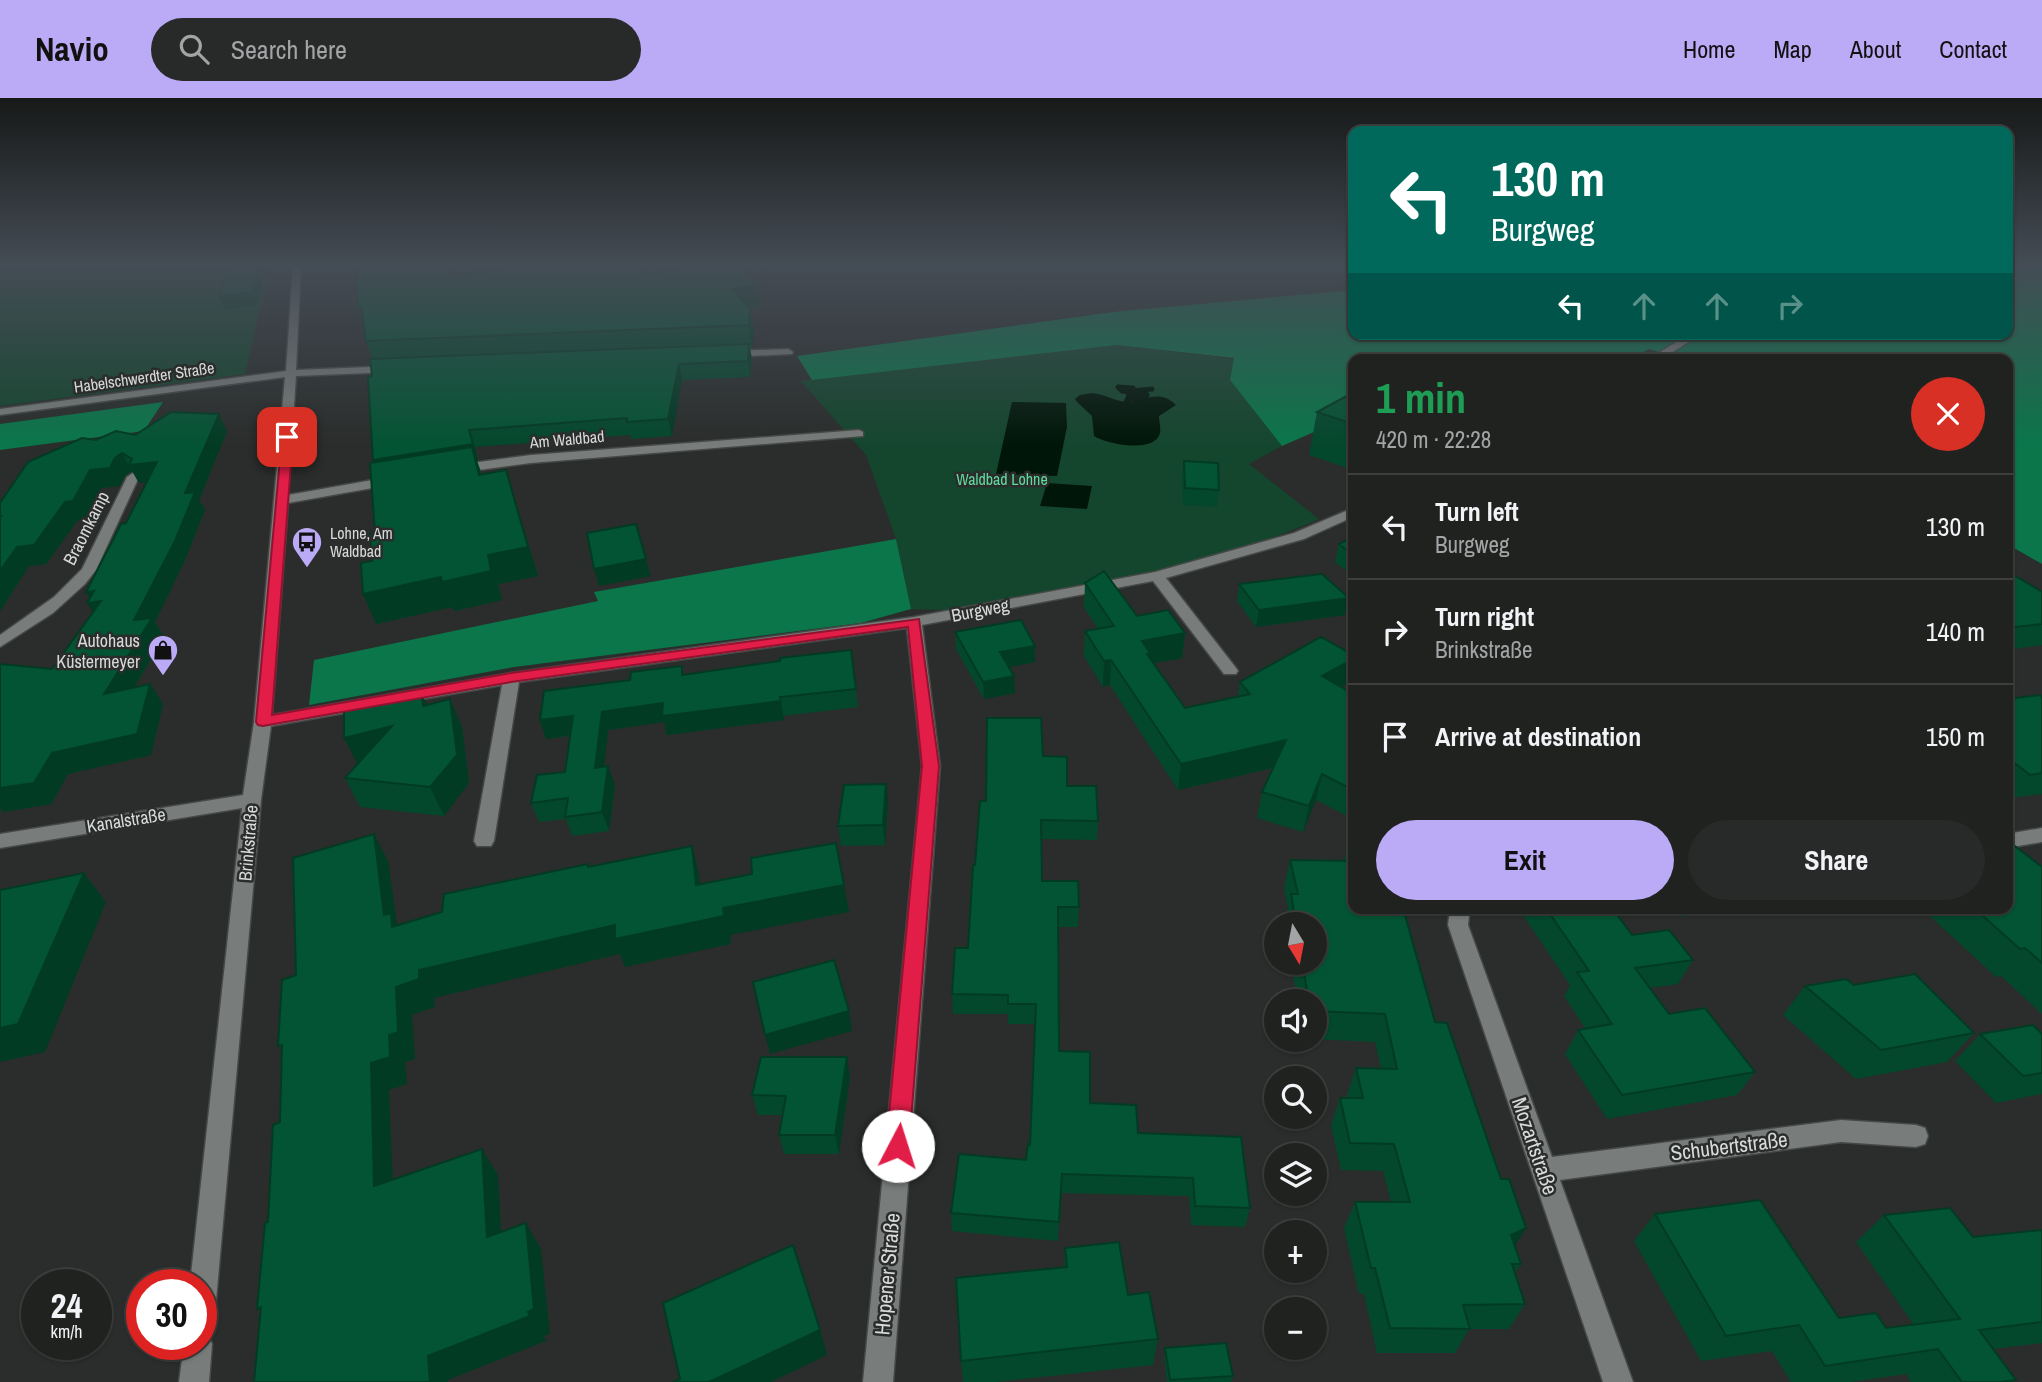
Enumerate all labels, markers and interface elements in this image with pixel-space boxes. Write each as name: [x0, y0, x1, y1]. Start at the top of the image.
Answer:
search box: [151, 18, 641, 81]
text: Navio: [35, 27, 109, 71]
icon: search: [175, 30, 213, 68]
text: Search here: [231, 32, 347, 67]
text: Home: [1683, 33, 1735, 65]
text: Map: [1773, 33, 1812, 65]
text: About: [1850, 33, 1901, 65]
text: Contact: [1939, 33, 2007, 65]
text: 130 m: [1491, 145, 1605, 211]
icon: left: [1376, 154, 1467, 245]
text: Burgweg: [1491, 208, 1595, 251]
icon: left: [1552, 287, 1590, 325]
icon: ahead: [1625, 287, 1663, 325]
icon: ahead: [1698, 287, 1736, 325]
icon: right: [1771, 287, 1809, 325]
street label: Habelschwerdter Straße: [72, 356, 216, 398]
text: 1 min: [1376, 370, 1466, 426]
button: close: [1911, 377, 1985, 451]
pin: [257, 407, 317, 467]
icon: arrive: [268, 418, 306, 456]
text: 420 m · 22:28: [1376, 424, 1491, 455]
street label: Am Waldbad: [528, 425, 605, 453]
park label: Waldbad Lohne: [956, 468, 1048, 490]
street label: Braomkamp: [57, 487, 115, 569]
text: Turn left: [1435, 494, 1519, 529]
icon: left: [1376, 508, 1414, 546]
text: 130 m: [1926, 509, 1985, 544]
place label: Lohne, Am Waldbad: [330, 522, 393, 562]
bus stop icon: Lohne, Am Waldbad: [290, 525, 324, 569]
text: Burgweg: [1435, 529, 1509, 560]
street label: Burgweg: [949, 592, 1012, 628]
text: Turn right: [1435, 599, 1534, 634]
icon: right: [1376, 613, 1414, 651]
text: 140 m: [1926, 614, 1985, 649]
place label: Autohaus Küstermeyer: [56, 628, 140, 674]
shop icon: Autohaus Küstermeyer: [146, 633, 180, 677]
text: Brinkstraße: [1435, 634, 1532, 665]
icon: arrive: [1376, 718, 1414, 756]
text: Arrive at destination: [1435, 719, 1641, 754]
text: 150 m: [1926, 719, 1985, 754]
street label: Kanalstraße: [85, 801, 167, 839]
street label: Brinkstraße: [232, 804, 264, 882]
button: Exit: [1376, 820, 1674, 900]
button: Share: [1688, 820, 1985, 900]
north arrow: [1264, 912, 1326, 975]
map controls: [1264, 912, 1327, 1360]
button: sound: [1264, 989, 1327, 1052]
button: search: [1264, 1066, 1327, 1129]
street label: Mozartstraße: [1505, 1093, 1565, 1199]
position arrow: [861, 1109, 935, 1183]
street label: Schubertstraße: [1669, 1124, 1789, 1168]
button: layers: [1264, 1143, 1327, 1206]
street label: Hopener Straße: [867, 1212, 907, 1336]
button: +: [1264, 1220, 1327, 1283]
speed limit sign: 30: [126, 1269, 217, 1360]
text: 24: [51, 1282, 82, 1329]
button: −: [1264, 1297, 1327, 1360]
text: km/h: [51, 1319, 83, 1344]

